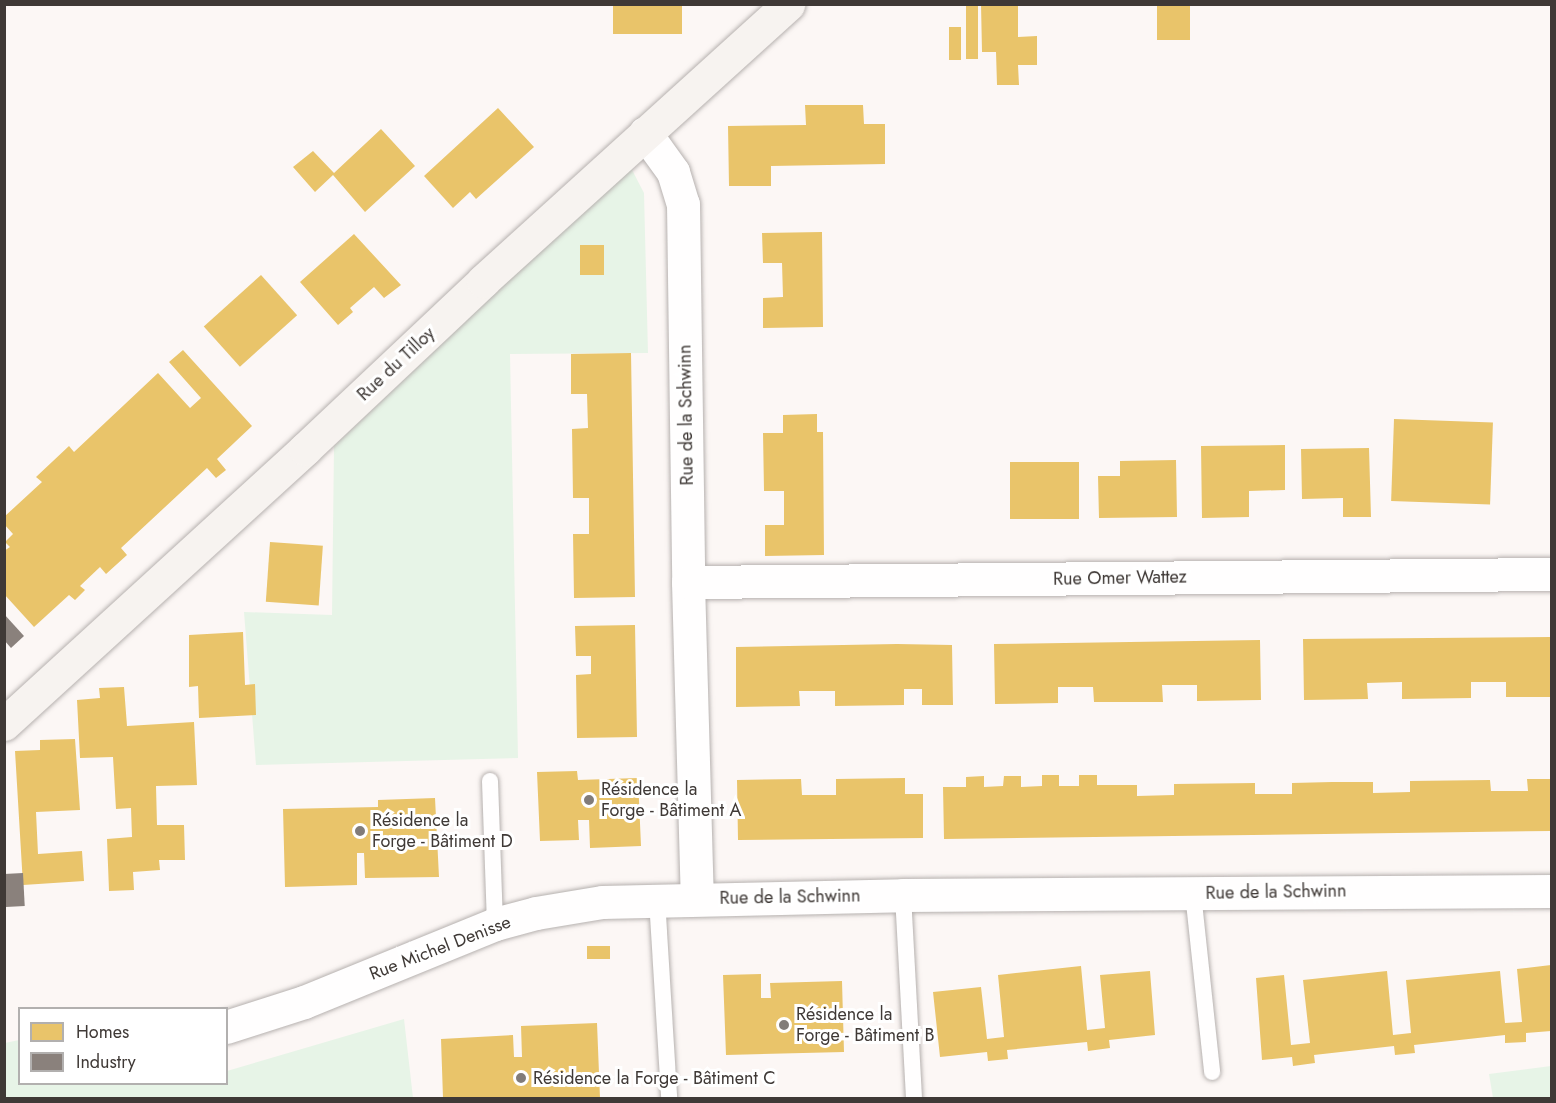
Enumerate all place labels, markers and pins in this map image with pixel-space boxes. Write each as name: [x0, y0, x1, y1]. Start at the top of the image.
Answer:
place label: Résidence la Forge - Bâtiment A: [601, 779, 741, 822]
marker: Résidence la Forge - Bâtiment A: [582, 793, 596, 807]
place label: Résidence la Forge - Bâtiment D: [372, 810, 513, 852]
marker: Résidence la Forge - Bâtiment D: [353, 824, 367, 838]
place label: Résidence la Forge - Bâtiment B: [796, 1004, 935, 1046]
marker: Résidence la Forge - Bâtiment B: [777, 1018, 791, 1032]
place label: Résidence la Forge - Bâtiment C: [533, 1067, 776, 1089]
marker: Résidence la Forge - Bâtiment C: [514, 1071, 528, 1085]

